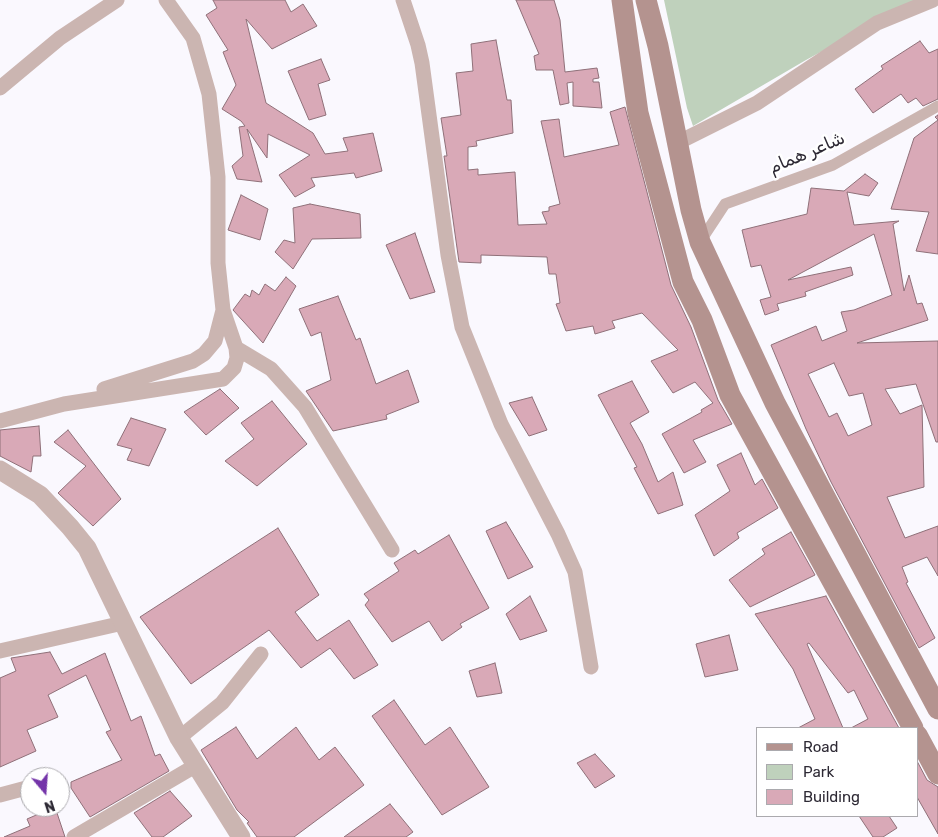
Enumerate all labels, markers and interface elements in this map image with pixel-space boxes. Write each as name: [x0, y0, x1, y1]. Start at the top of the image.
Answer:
street label: شاعر همام: [766, 127, 848, 179]
legend: [756, 727, 918, 817]
text: Road: [803, 738, 839, 756]
text: Park: [803, 763, 834, 781]
north arrow: [20, 767, 70, 817]
text: Building: [803, 788, 860, 806]
text: N: [42, 796, 57, 815]

